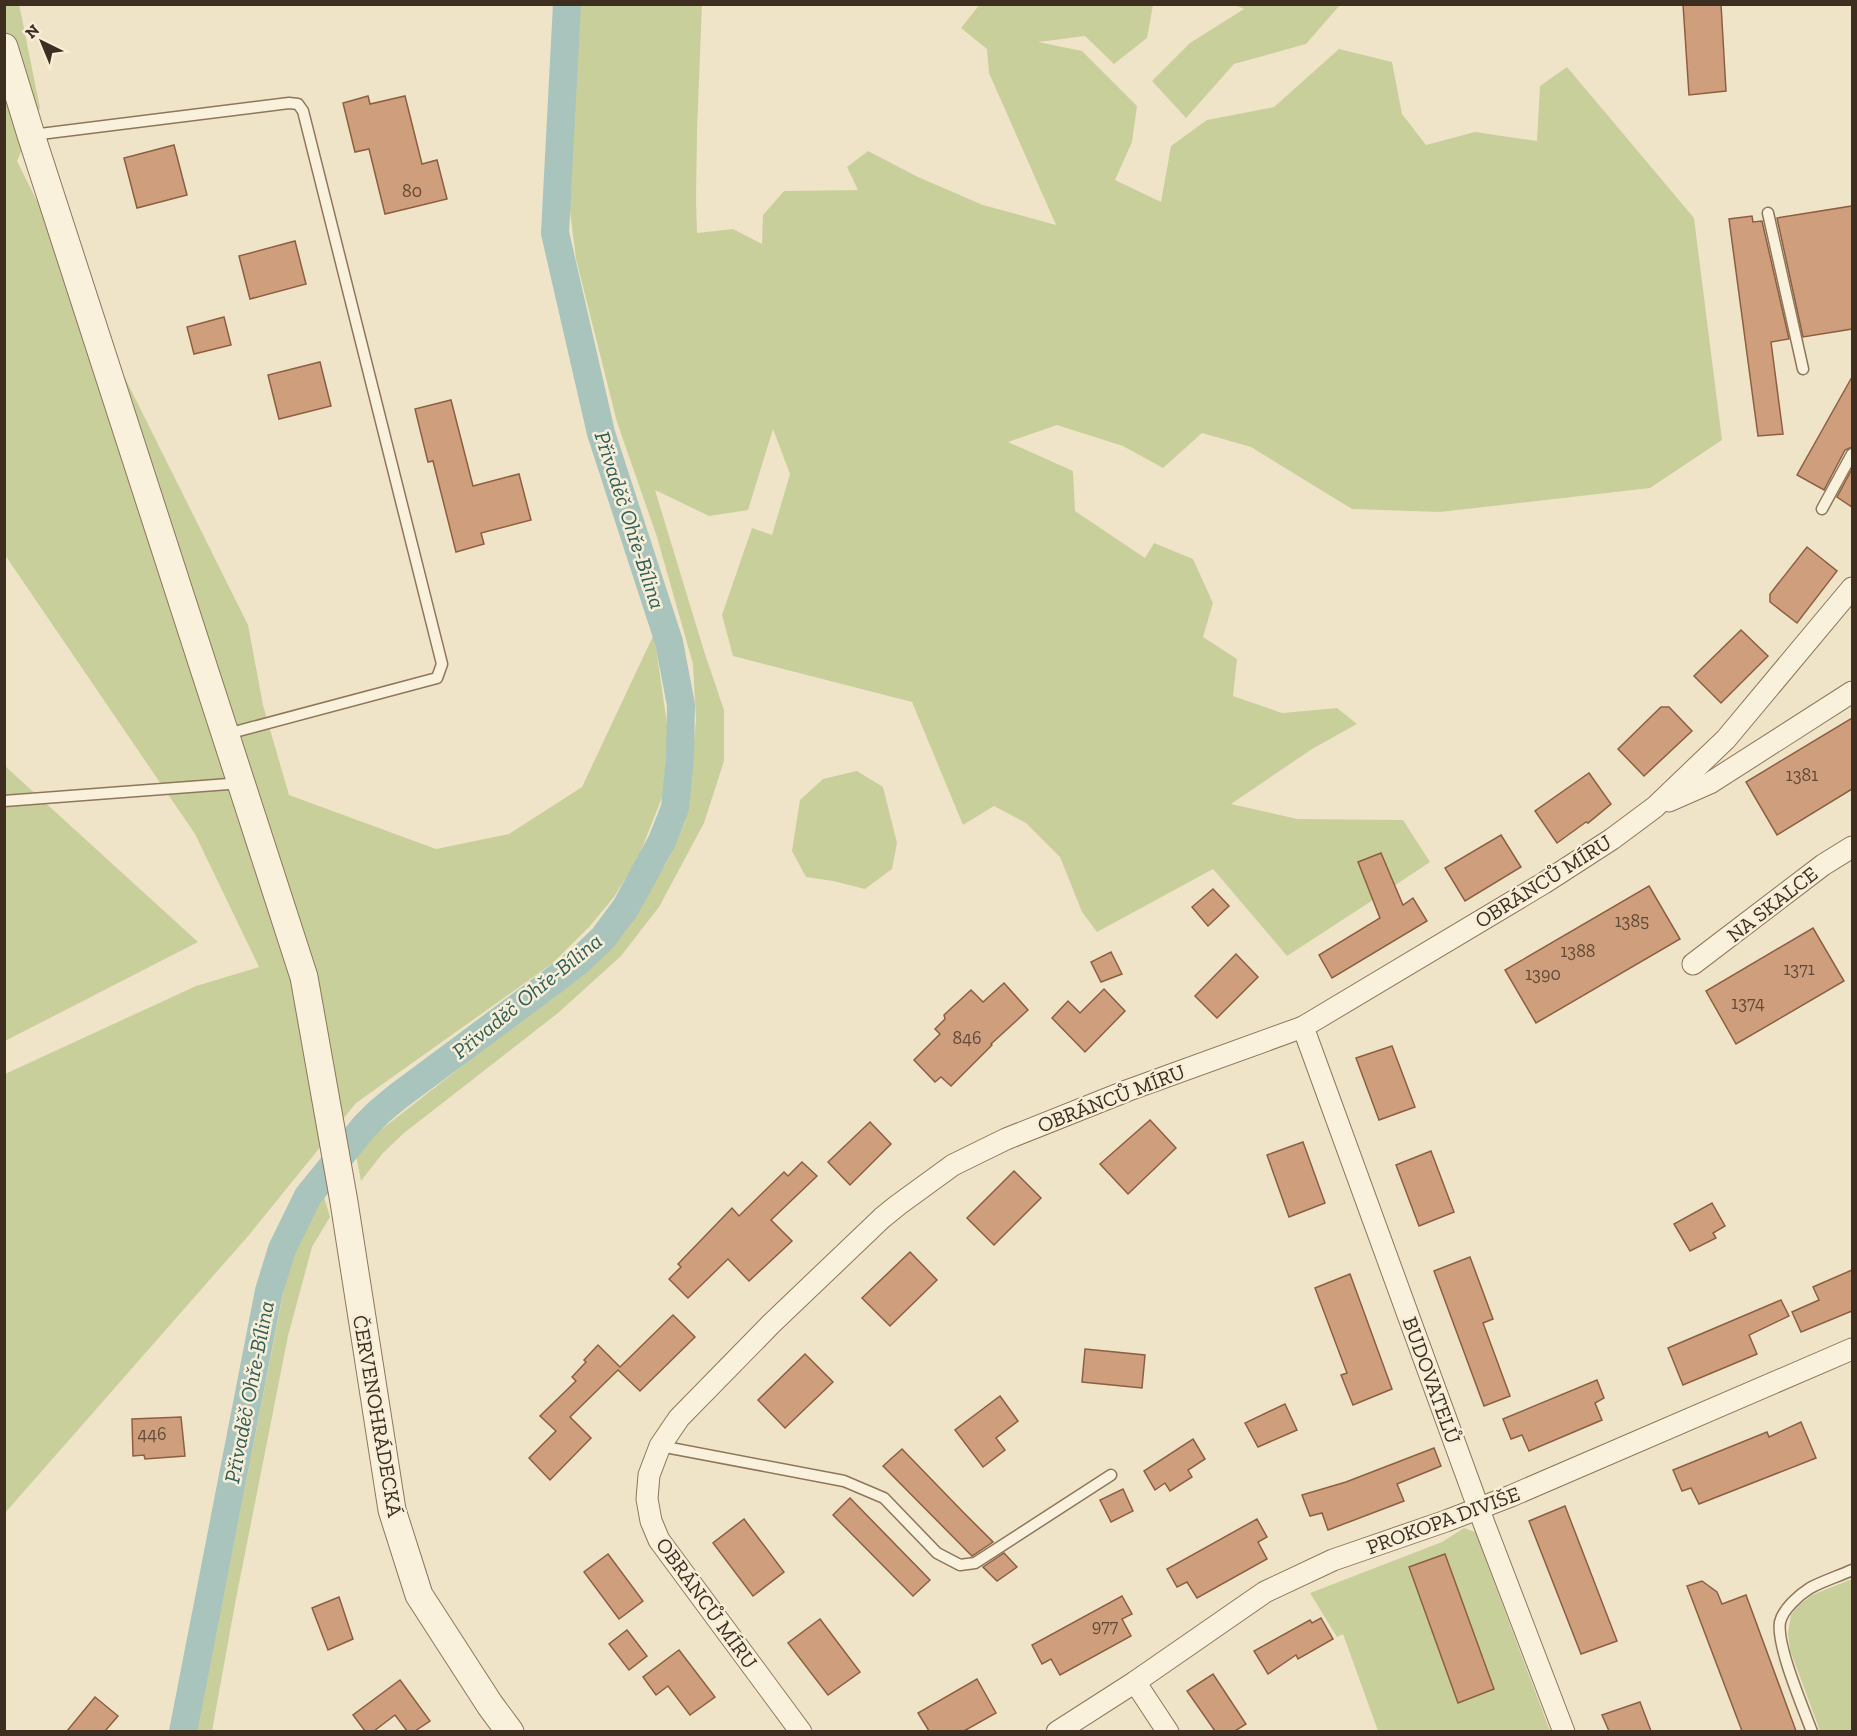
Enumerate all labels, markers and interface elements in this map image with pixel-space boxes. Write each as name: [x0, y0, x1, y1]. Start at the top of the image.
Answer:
north arrow: [12, 12, 72, 72]
text: N: [21, 20, 43, 42]
house number: 80: [402, 180, 422, 202]
water label: Přivaděč Ohře-Bílina: [589, 428, 671, 612]
house number: 1381: [1786, 764, 1818, 786]
street label: OBRÁNCŮ MÍRU: [1470, 829, 1616, 933]
street label: NA SKALCE: [1722, 861, 1822, 947]
house number: 1385: [1615, 910, 1649, 932]
water label: Přivaděč Ohře-Bílina: [447, 927, 607, 1065]
house number: 1388: [1560, 940, 1596, 962]
house number: 1371: [1783, 958, 1815, 980]
house number: 1390: [1525, 963, 1561, 985]
house number: 1374: [1731, 992, 1765, 1014]
house number: 846: [953, 1027, 981, 1049]
street label: OBRÁNCŮ MÍRU: [1034, 1058, 1188, 1138]
water label: Přivaděč Ohře-Bílina: [218, 1299, 280, 1485]
street label: ČERVENOHRÁDECKÁ: [348, 1313, 408, 1519]
street label: BUDOVATELŮ: [1397, 1313, 1467, 1447]
house number: 446: [138, 1423, 166, 1445]
street label: PROKOPA DIVIŠE: [1363, 1481, 1523, 1559]
street label: OBRÁNCŮ MÍRU: [651, 1533, 763, 1673]
house number: 977: [1092, 1615, 1119, 1637]

